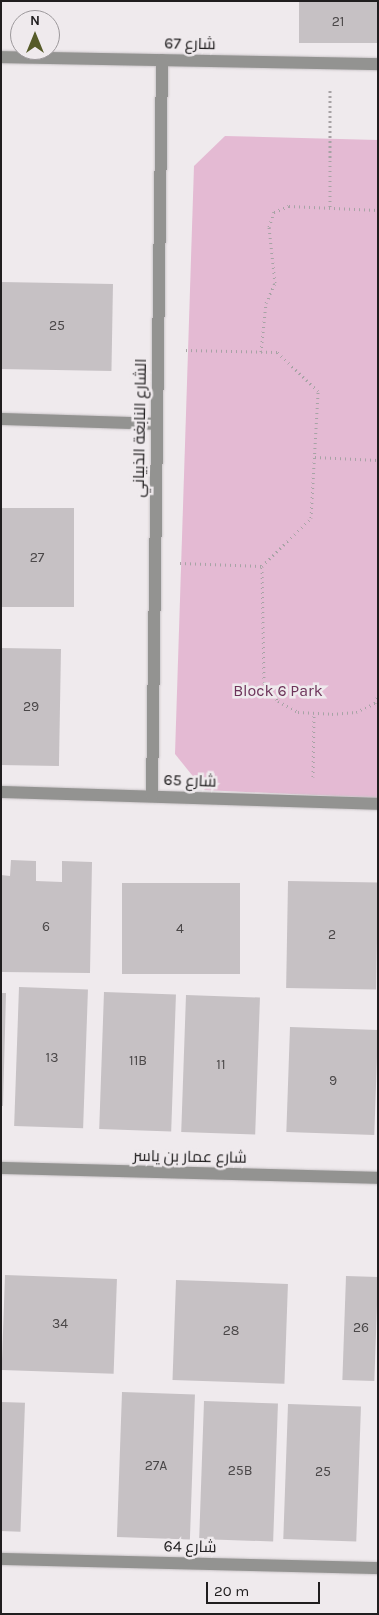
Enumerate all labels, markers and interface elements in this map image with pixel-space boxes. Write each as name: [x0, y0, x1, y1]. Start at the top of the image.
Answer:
north arrow: [10, 10, 60, 60]
text: N: [30, 12, 40, 29]
house number: 21: [332, 14, 344, 30]
street label: شارع 67: [164, 34, 216, 54]
house number: 25: [49, 318, 65, 334]
street label: الشارع النابغة الذبياني: [129, 358, 151, 498]
house number: 27: [30, 550, 44, 566]
park label: Block 6 Park: [233, 681, 323, 701]
house number: 29: [23, 699, 39, 715]
street label: شارع 65: [163, 770, 217, 792]
house number: 6: [42, 919, 50, 935]
house number: 4: [176, 921, 184, 937]
house number: 2: [328, 927, 336, 943]
house number: 13: [46, 1050, 58, 1066]
house number: 11B: [129, 1053, 147, 1069]
house number: 11: [216, 1057, 226, 1073]
house number: 9: [329, 1073, 337, 1089]
street label: شارع عمار بن ياسر: [133, 1146, 247, 1168]
house number: 34: [52, 1316, 68, 1332]
house number: 26: [353, 1320, 369, 1336]
house number: 28: [223, 1323, 239, 1339]
house number: 27A: [145, 1458, 167, 1474]
house number: 25B: [228, 1463, 252, 1479]
house number: 25: [315, 1464, 331, 1480]
street label: شارع 64: [163, 1537, 217, 1557]
scale bar: [209, 1572, 323, 1604]
text: 20 m: [214, 1582, 249, 1600]

